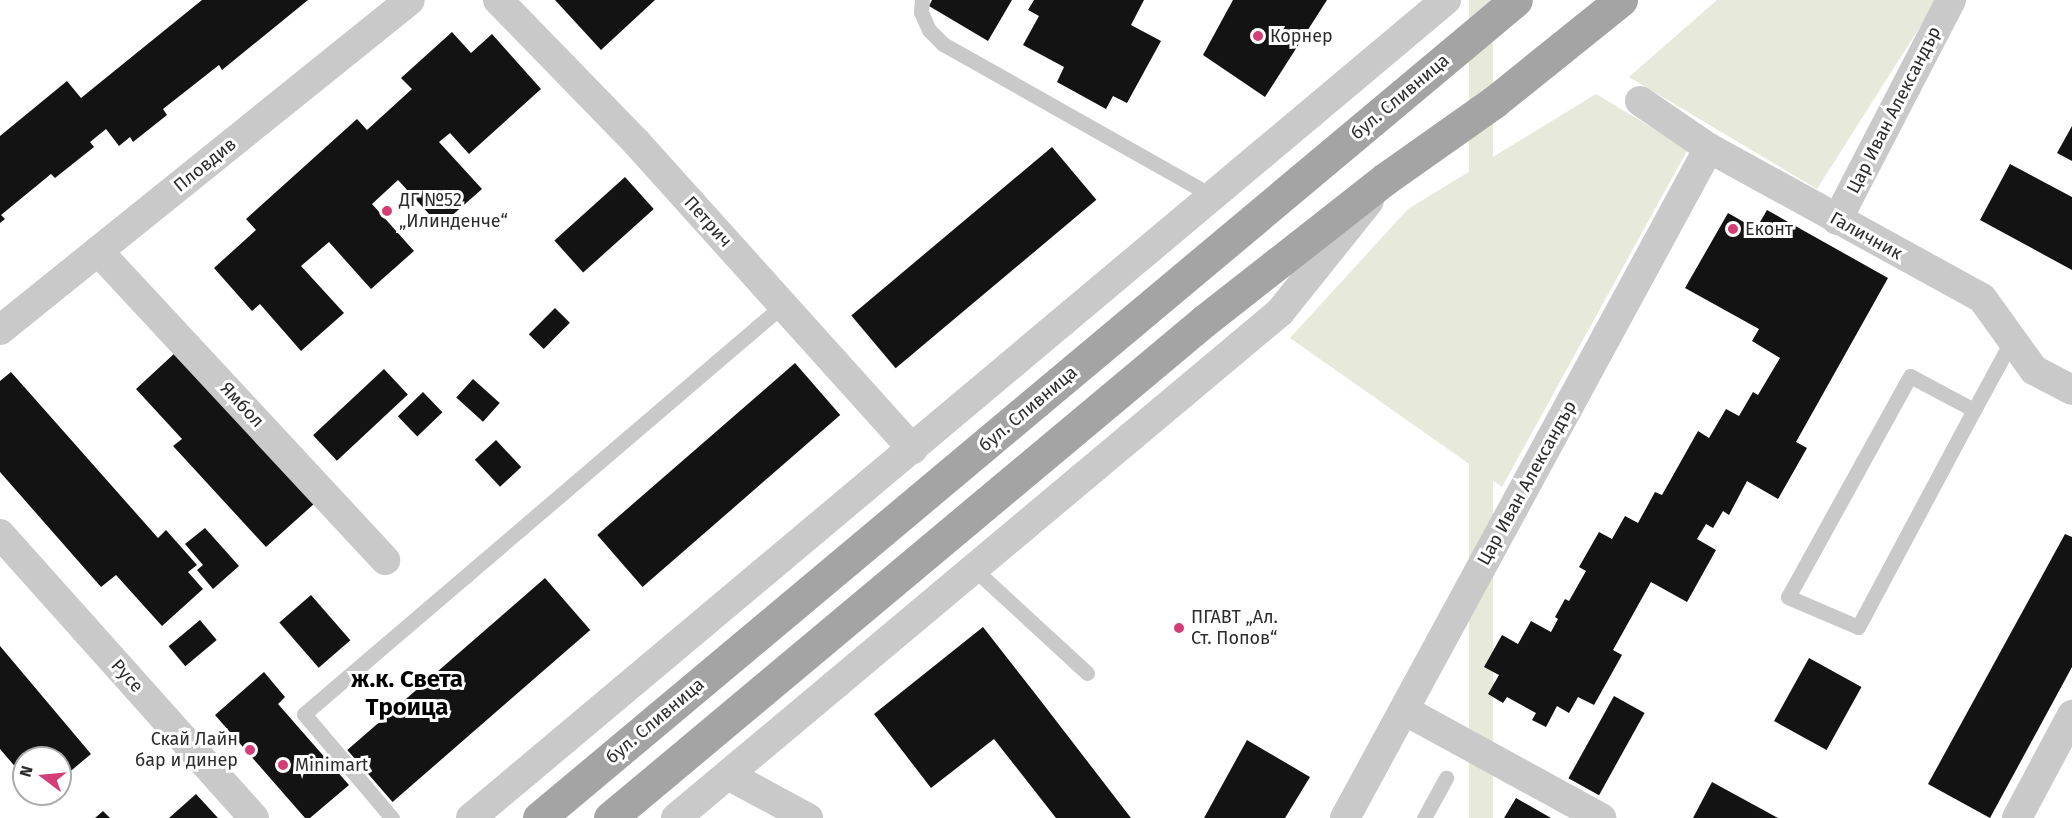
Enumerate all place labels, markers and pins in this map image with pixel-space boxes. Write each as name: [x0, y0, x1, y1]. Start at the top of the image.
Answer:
place label: Корнер: [1270, 25, 1333, 47]
marker: Корнер: [1251, 29, 1265, 43]
place label: ДГ №52 „Илинденче“: [399, 190, 508, 232]
marker: ДГ №52 „Илинденче“: [380, 204, 394, 218]
place label: Еконт: [1745, 218, 1793, 240]
marker: Еконт: [1726, 222, 1740, 236]
place label: ПГАВТ „Ал. Ст. Попов“: [1191, 607, 1278, 650]
marker: ПГАВТ „Ал. Ст. Попов“: [1172, 621, 1186, 635]
place label: Скай Лайн бар и динер: [135, 729, 238, 771]
marker: Скай Лайн бар и динер: [243, 743, 257, 757]
place label: Minimart: [295, 754, 368, 776]
marker: Minimart: [276, 758, 290, 772]

